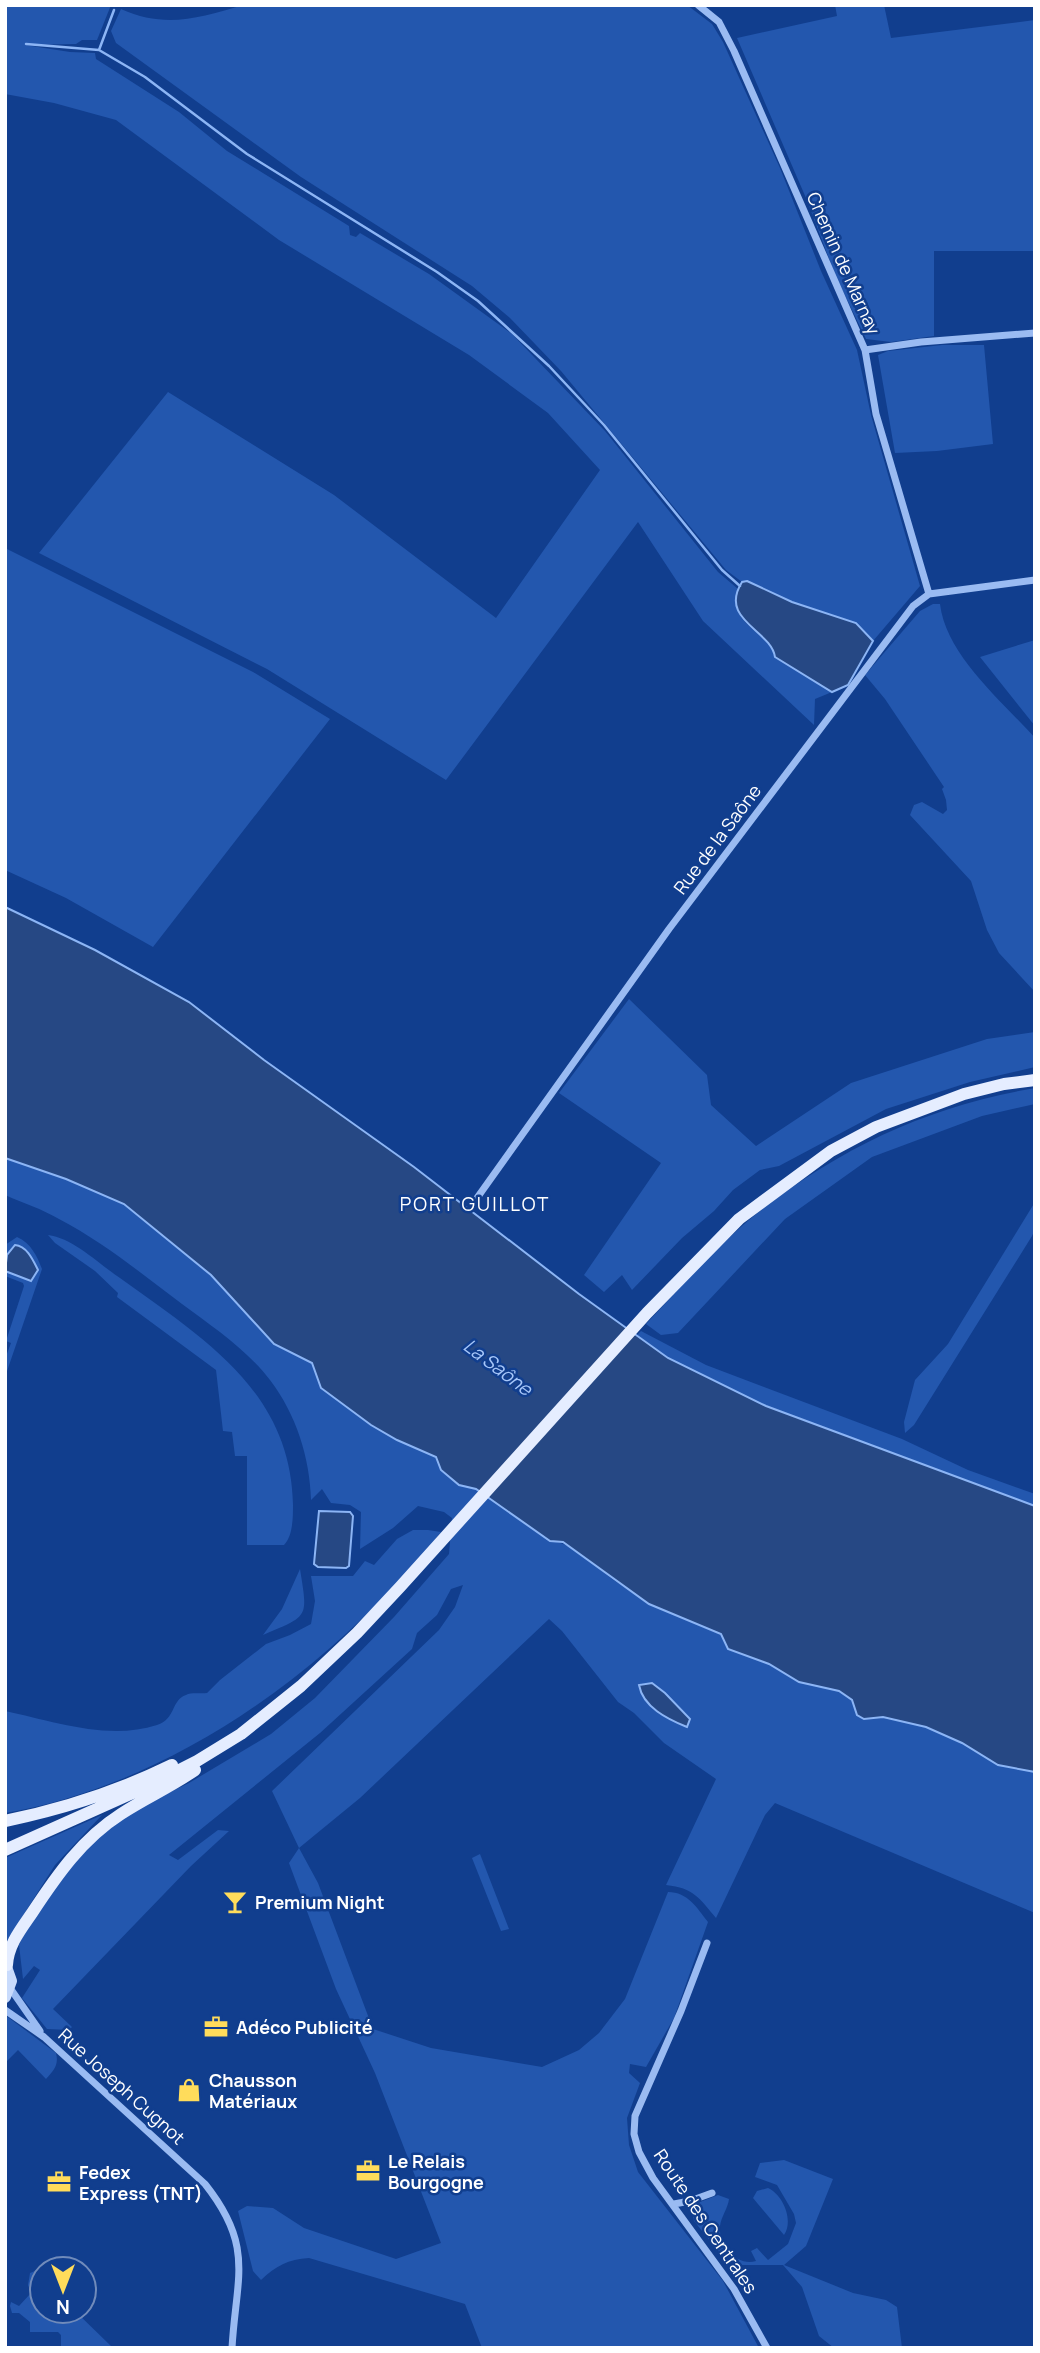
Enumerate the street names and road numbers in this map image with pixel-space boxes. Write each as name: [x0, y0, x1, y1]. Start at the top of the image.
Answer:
street label: Chemin de Marnay: [802, 188, 886, 339]
street label: Rue de la Saône: [668, 779, 766, 899]
street label: Rue Joseph Cugnot: [54, 2023, 190, 2149]
street label: Route des Centrales: [649, 2144, 763, 2298]

